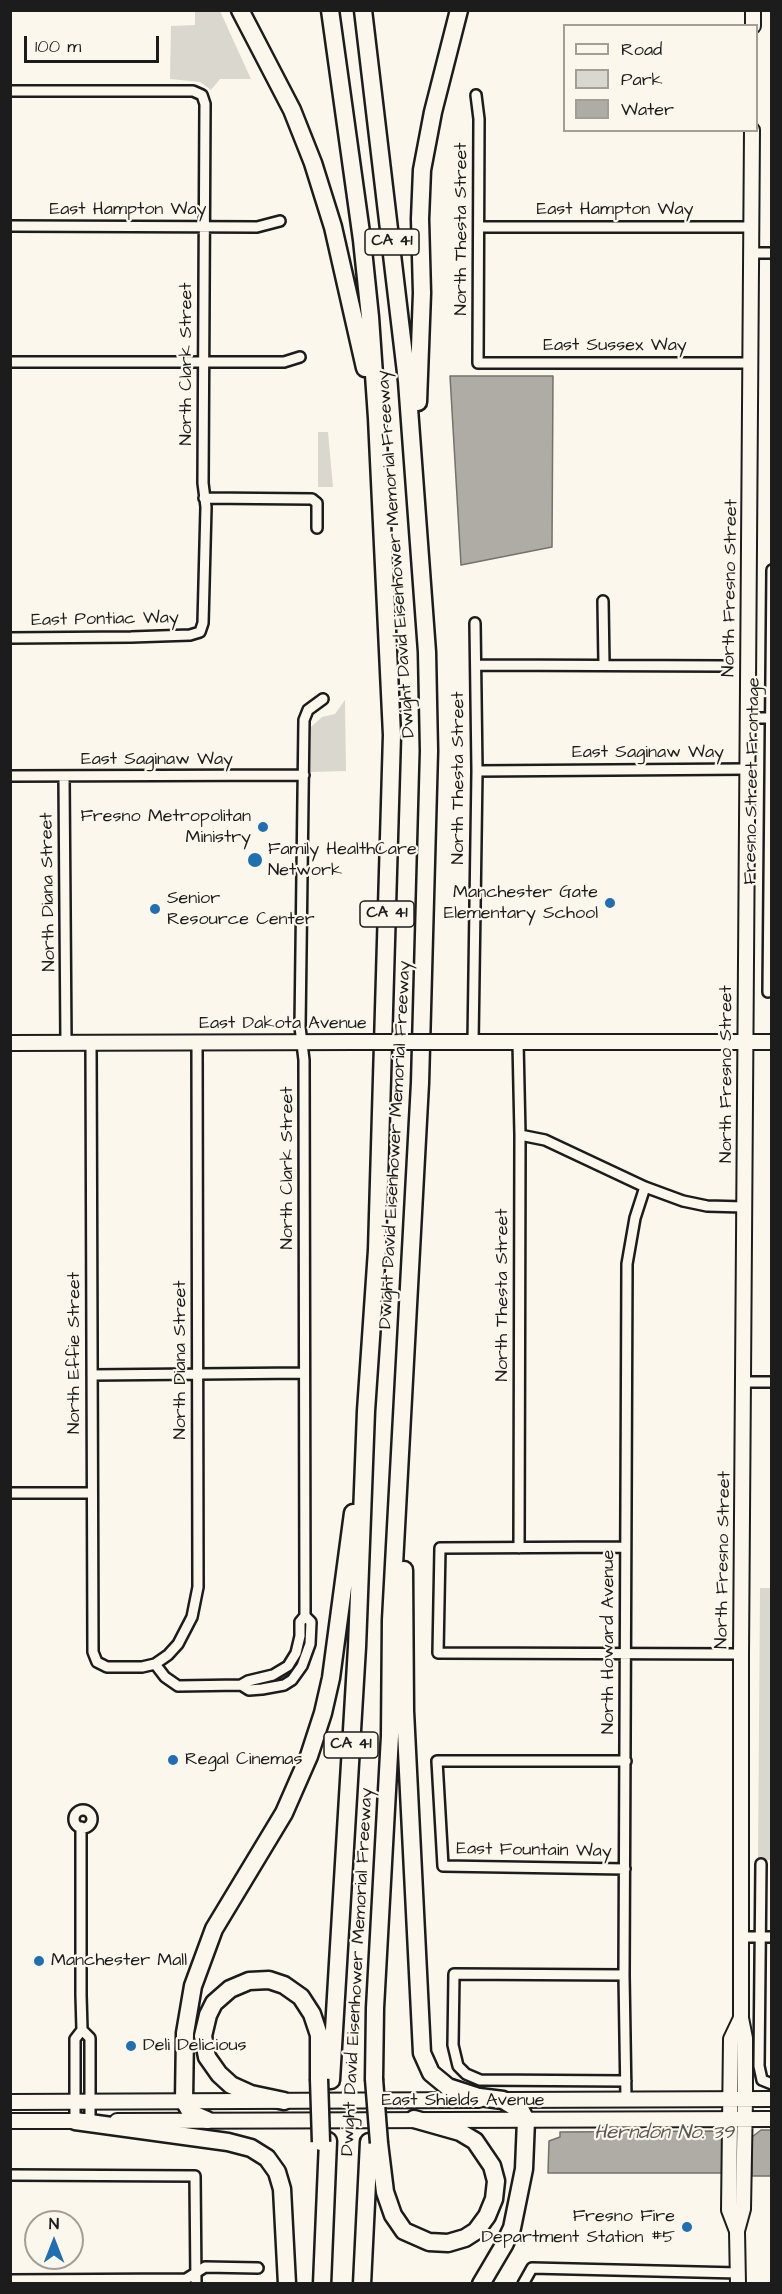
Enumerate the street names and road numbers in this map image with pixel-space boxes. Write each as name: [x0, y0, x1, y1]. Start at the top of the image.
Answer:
street label: North Thesta Street: [451, 143, 473, 315]
street label: East Hampton Way: [50, 199, 206, 221]
street label: East Hampton Way: [537, 199, 693, 221]
road number: CA 41: [365, 229, 419, 255]
street label: North Clark Street: [176, 282, 198, 446]
street label: East Sussex Way: [543, 335, 687, 357]
street label: Dwight David Eisenhower Memorial Freeway: [373, 369, 421, 739]
street label: North Fresno Street: [719, 499, 743, 677]
street label: East Pontiac Way: [31, 608, 179, 632]
street label: Fresno Street Frontage: [740, 677, 766, 885]
street label: North Thesta Street: [448, 692, 470, 864]
street label: East Saginaw Way: [572, 742, 724, 764]
street label: East Saginaw Way: [81, 749, 233, 771]
street label: North Diana Street: [37, 812, 61, 972]
road number: CA 41: [360, 901, 414, 927]
street label: Dwight David Eisenhower Memorial Freeway: [376, 960, 416, 1330]
street label: North Fresno Street: [716, 985, 738, 1163]
street label: East Dakota Avenue: [199, 1013, 367, 1035]
street label: North Clark Street: [277, 1086, 299, 1250]
street label: North Thesta Street: [492, 1209, 514, 1381]
street label: North Effie Street: [64, 1272, 86, 1434]
street label: North Diana Street: [170, 1280, 192, 1440]
street label: North Fresno Street: [712, 1471, 736, 1649]
street label: North Howard Avenue: [598, 1550, 620, 1734]
road number: CA 41: [324, 1732, 378, 1758]
street label: Dwight David Eisenhower Memorial Freeway: [338, 1787, 378, 2157]
street label: East Fountain Way: [456, 1839, 612, 1863]
street label: East Shields Avenue: [381, 2090, 545, 2112]

